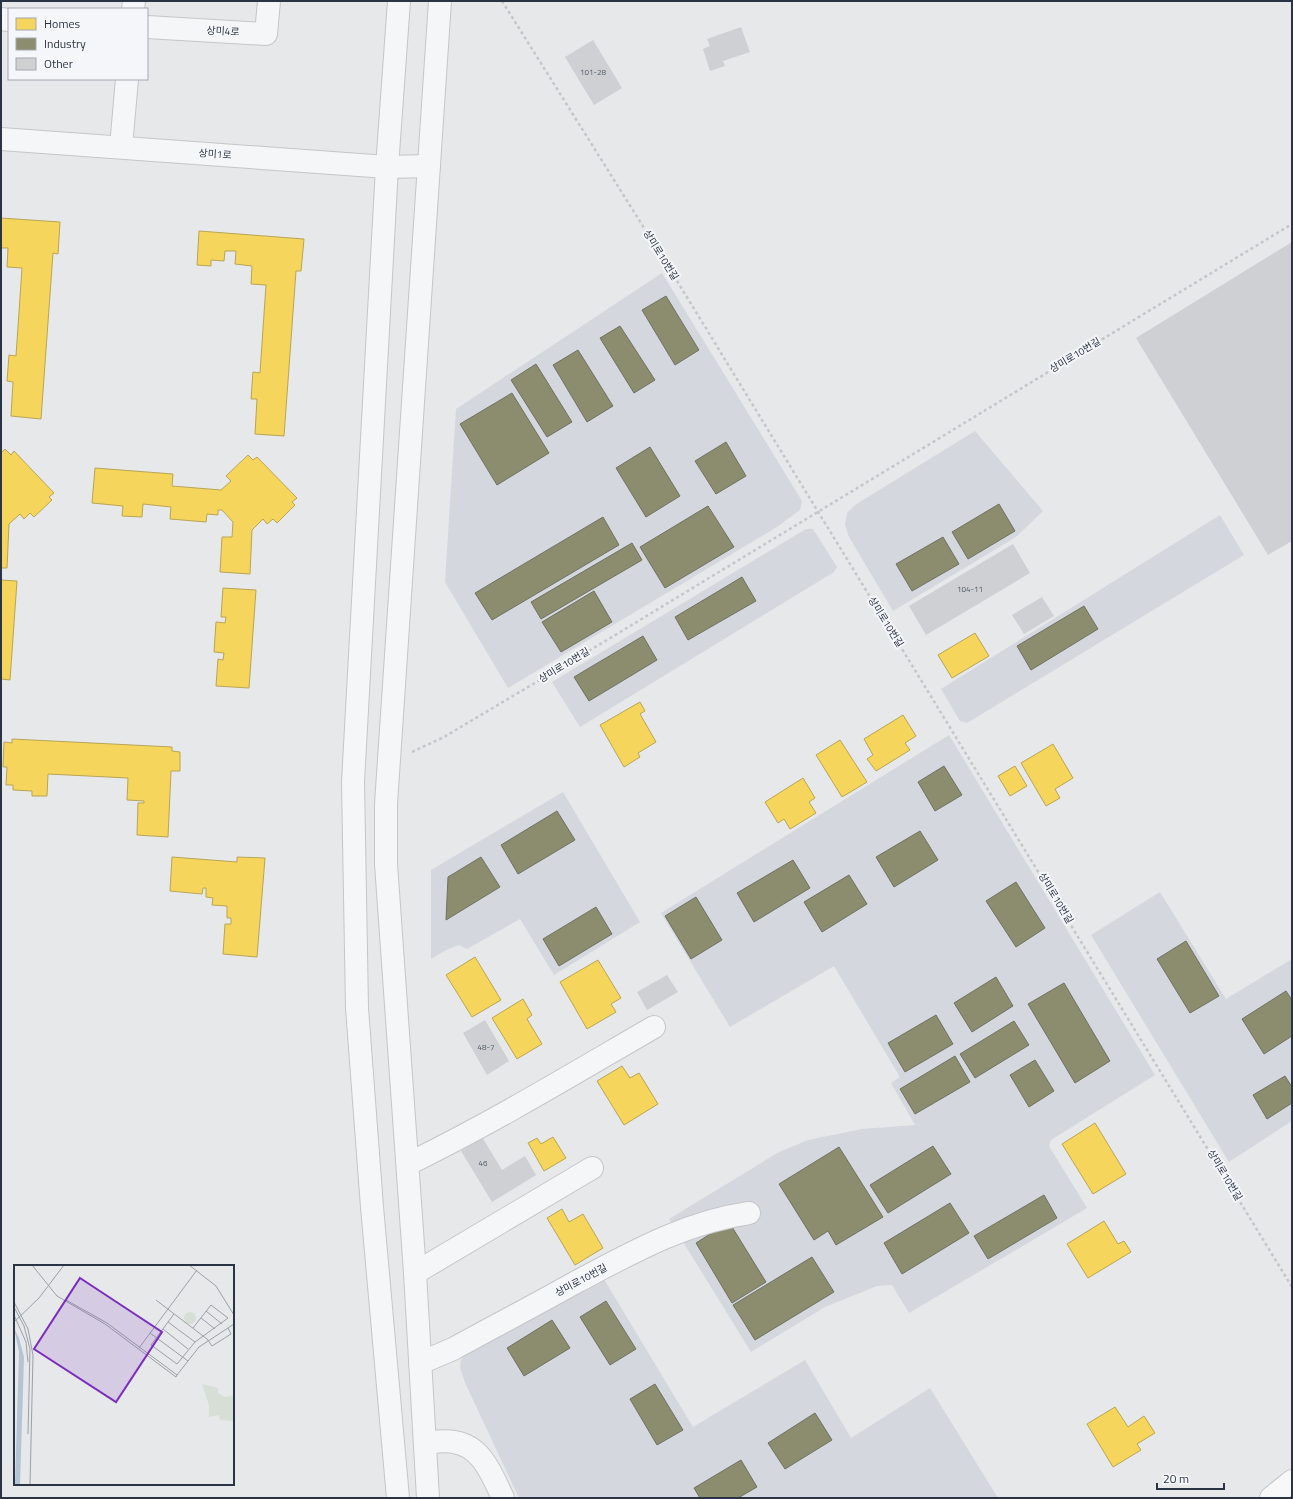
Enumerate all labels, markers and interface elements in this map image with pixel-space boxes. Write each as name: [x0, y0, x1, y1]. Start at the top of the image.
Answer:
legend: [8, 8, 148, 80]
text: Homes: [44, 14, 80, 33]
street label: 상미4로: [206, 23, 240, 39]
text: Industry: [44, 34, 86, 53]
text: Other: [44, 54, 73, 73]
house number: 101-28: [580, 66, 606, 78]
street label: 상미1로: [198, 145, 232, 163]
street label: 상미로10번길: [639, 227, 683, 283]
street label: 상미로10번길: [1047, 334, 1103, 376]
house number: 104-11: [957, 583, 983, 595]
street label: 상미로10번길: [864, 594, 908, 650]
street label: 상미로10번길: [536, 644, 592, 686]
street label: 상미로10번길: [1035, 870, 1077, 926]
house number: 48-7: [478, 1041, 494, 1053]
street label: 상미로10번길: [1204, 1147, 1246, 1203]
house number: 46: [479, 1157, 488, 1169]
street label: 상미로10번길: [552, 1260, 610, 1300]
inset map: [14, 1265, 234, 1485]
scale bar: [1157, 1465, 1224, 1491]
text: 20 m: [1163, 1469, 1189, 1488]

